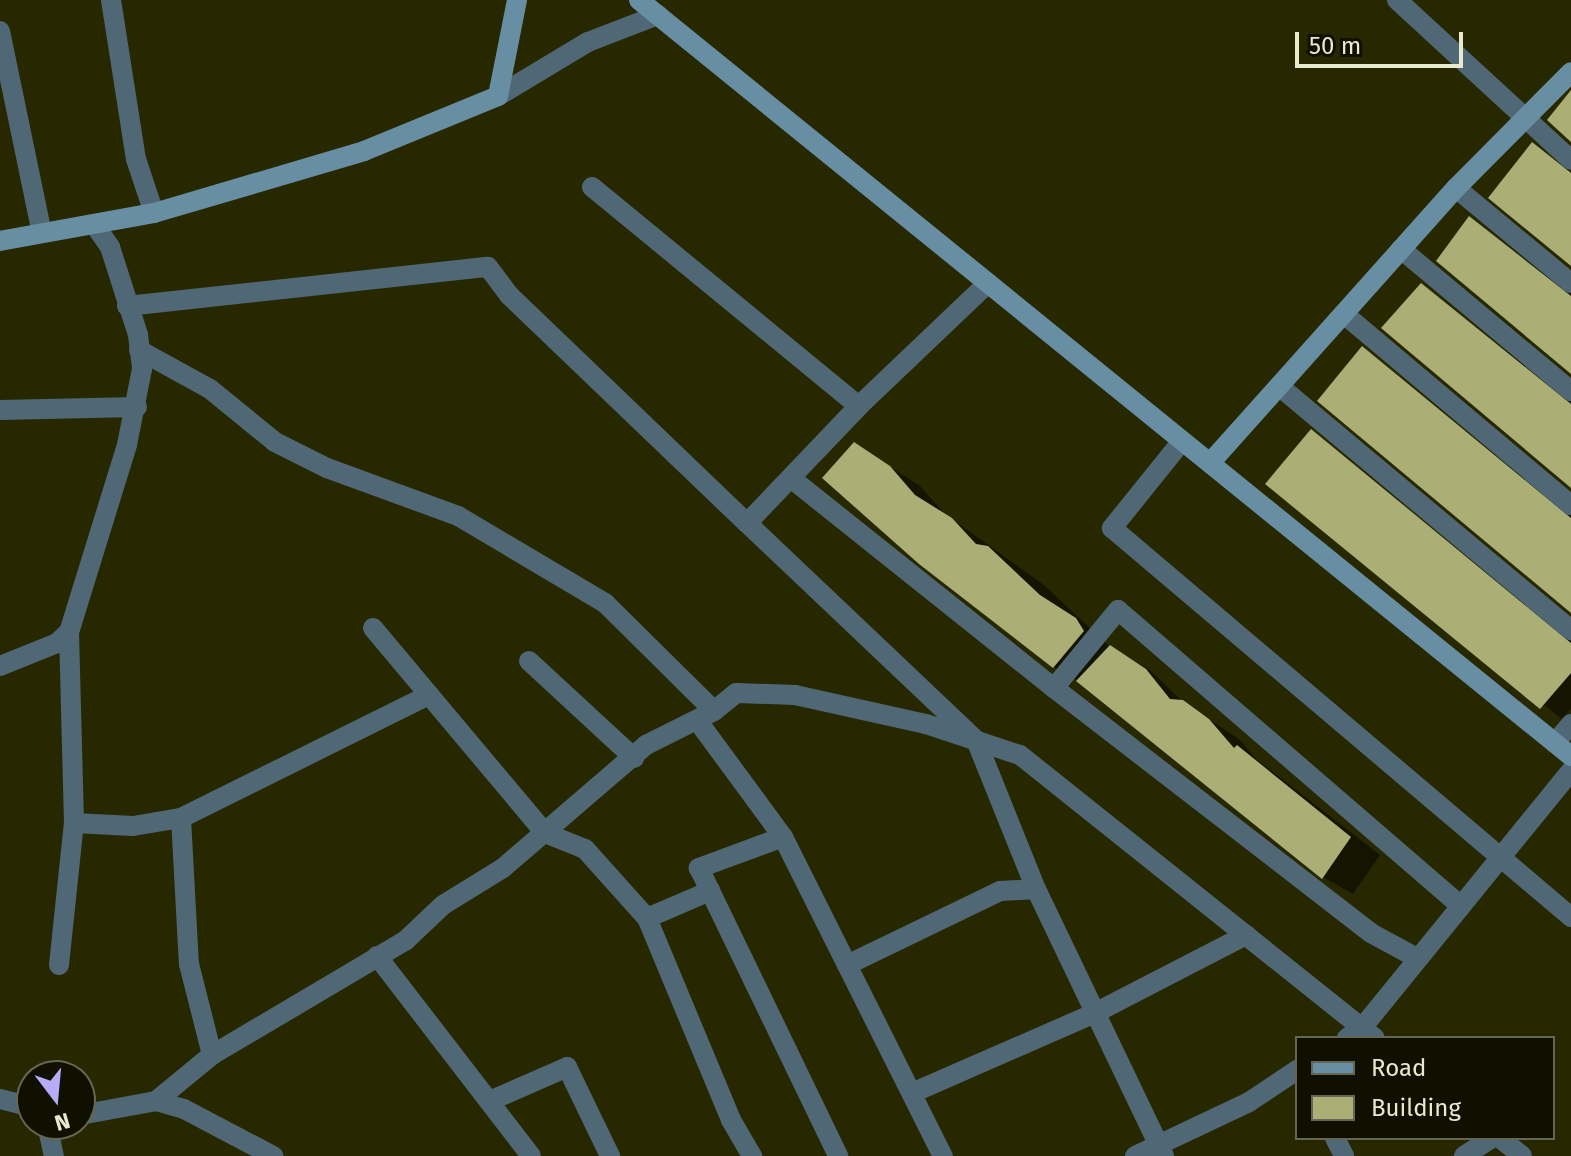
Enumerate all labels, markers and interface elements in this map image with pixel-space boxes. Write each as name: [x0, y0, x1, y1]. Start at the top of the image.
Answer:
scale bar: [1299, 16, 1467, 66]
text: 50 m: [1309, 32, 1361, 60]
legend: [1295, 1036, 1555, 1140]
text: Road: [1371, 1054, 1426, 1082]
north arrow: [16, 1060, 96, 1140]
text: Building: [1371, 1094, 1461, 1122]
text: N: [51, 1107, 73, 1137]

